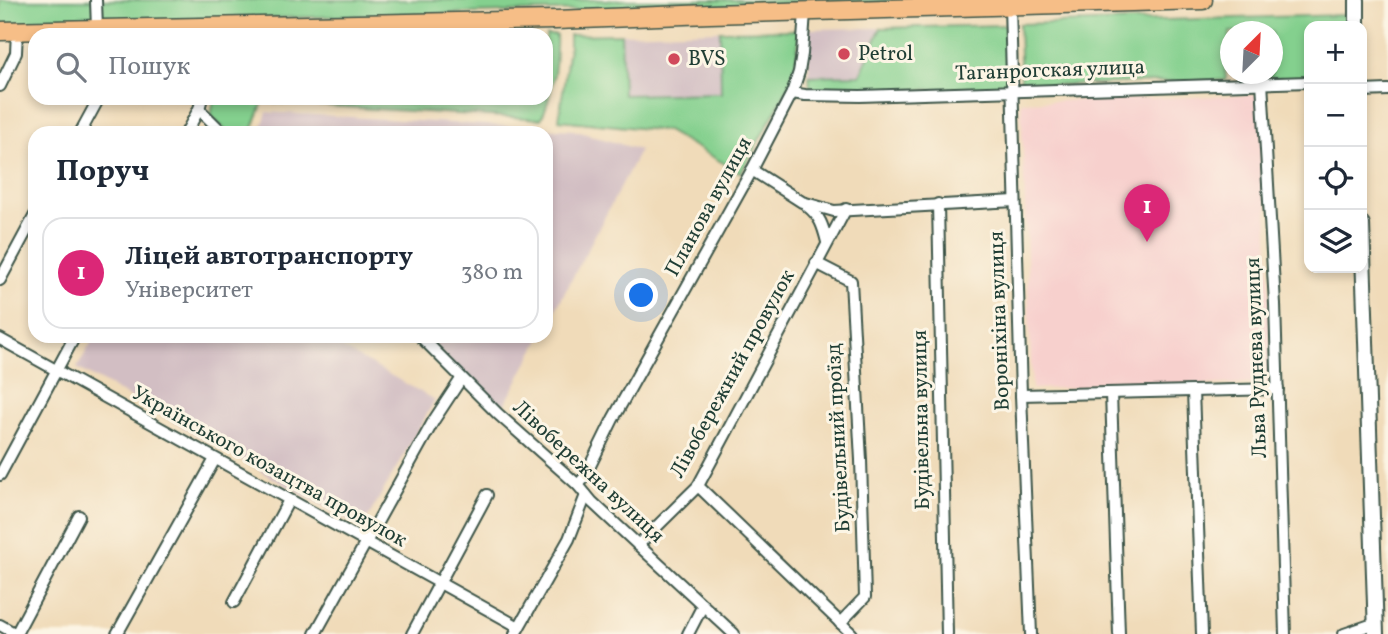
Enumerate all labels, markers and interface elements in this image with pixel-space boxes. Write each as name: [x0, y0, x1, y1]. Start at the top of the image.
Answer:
north arrow: [1220, 21, 1283, 84]
map controls: [1304, 21, 1367, 273]
button: +: [1304, 21, 1367, 84]
search box: [28, 28, 553, 105]
place label: Petrol: [858, 40, 913, 69]
place label: BVS: [688, 45, 726, 74]
marker: Petrol: [836, 46, 852, 62]
icon: search: [52, 48, 90, 86]
text: Пошук: [108, 49, 190, 85]
marker: BVS: [666, 51, 682, 67]
street label: Таганрогская улица: [955, 53, 1145, 89]
button: −: [1304, 84, 1367, 147]
street label: Планова вулиця: [659, 132, 759, 282]
button: locate: [1304, 147, 1367, 210]
text: Поруч: [56, 151, 149, 193]
pin: 1: [1124, 184, 1170, 242]
button: layers: [1304, 210, 1367, 273]
street label: Вороніхіна вулиця: [982, 230, 1018, 411]
text: Ліцей автотранспорту: [125, 239, 413, 275]
text: 1: [76, 257, 86, 289]
text: 380 m: [461, 257, 523, 289]
street label: Льва Руднєва вулиця: [1239, 257, 1275, 459]
street label: Лівобережний провулок: [663, 264, 803, 484]
text: Університет: [125, 275, 253, 307]
your location: [624, 278, 658, 312]
street label: Будівельна вулиця: [906, 330, 938, 510]
street label: Будівельний проїзд: [820, 343, 858, 533]
street label: Українського козацтва провулок: [126, 379, 412, 555]
street label: Лівобережна вулиця: [506, 394, 670, 550]

